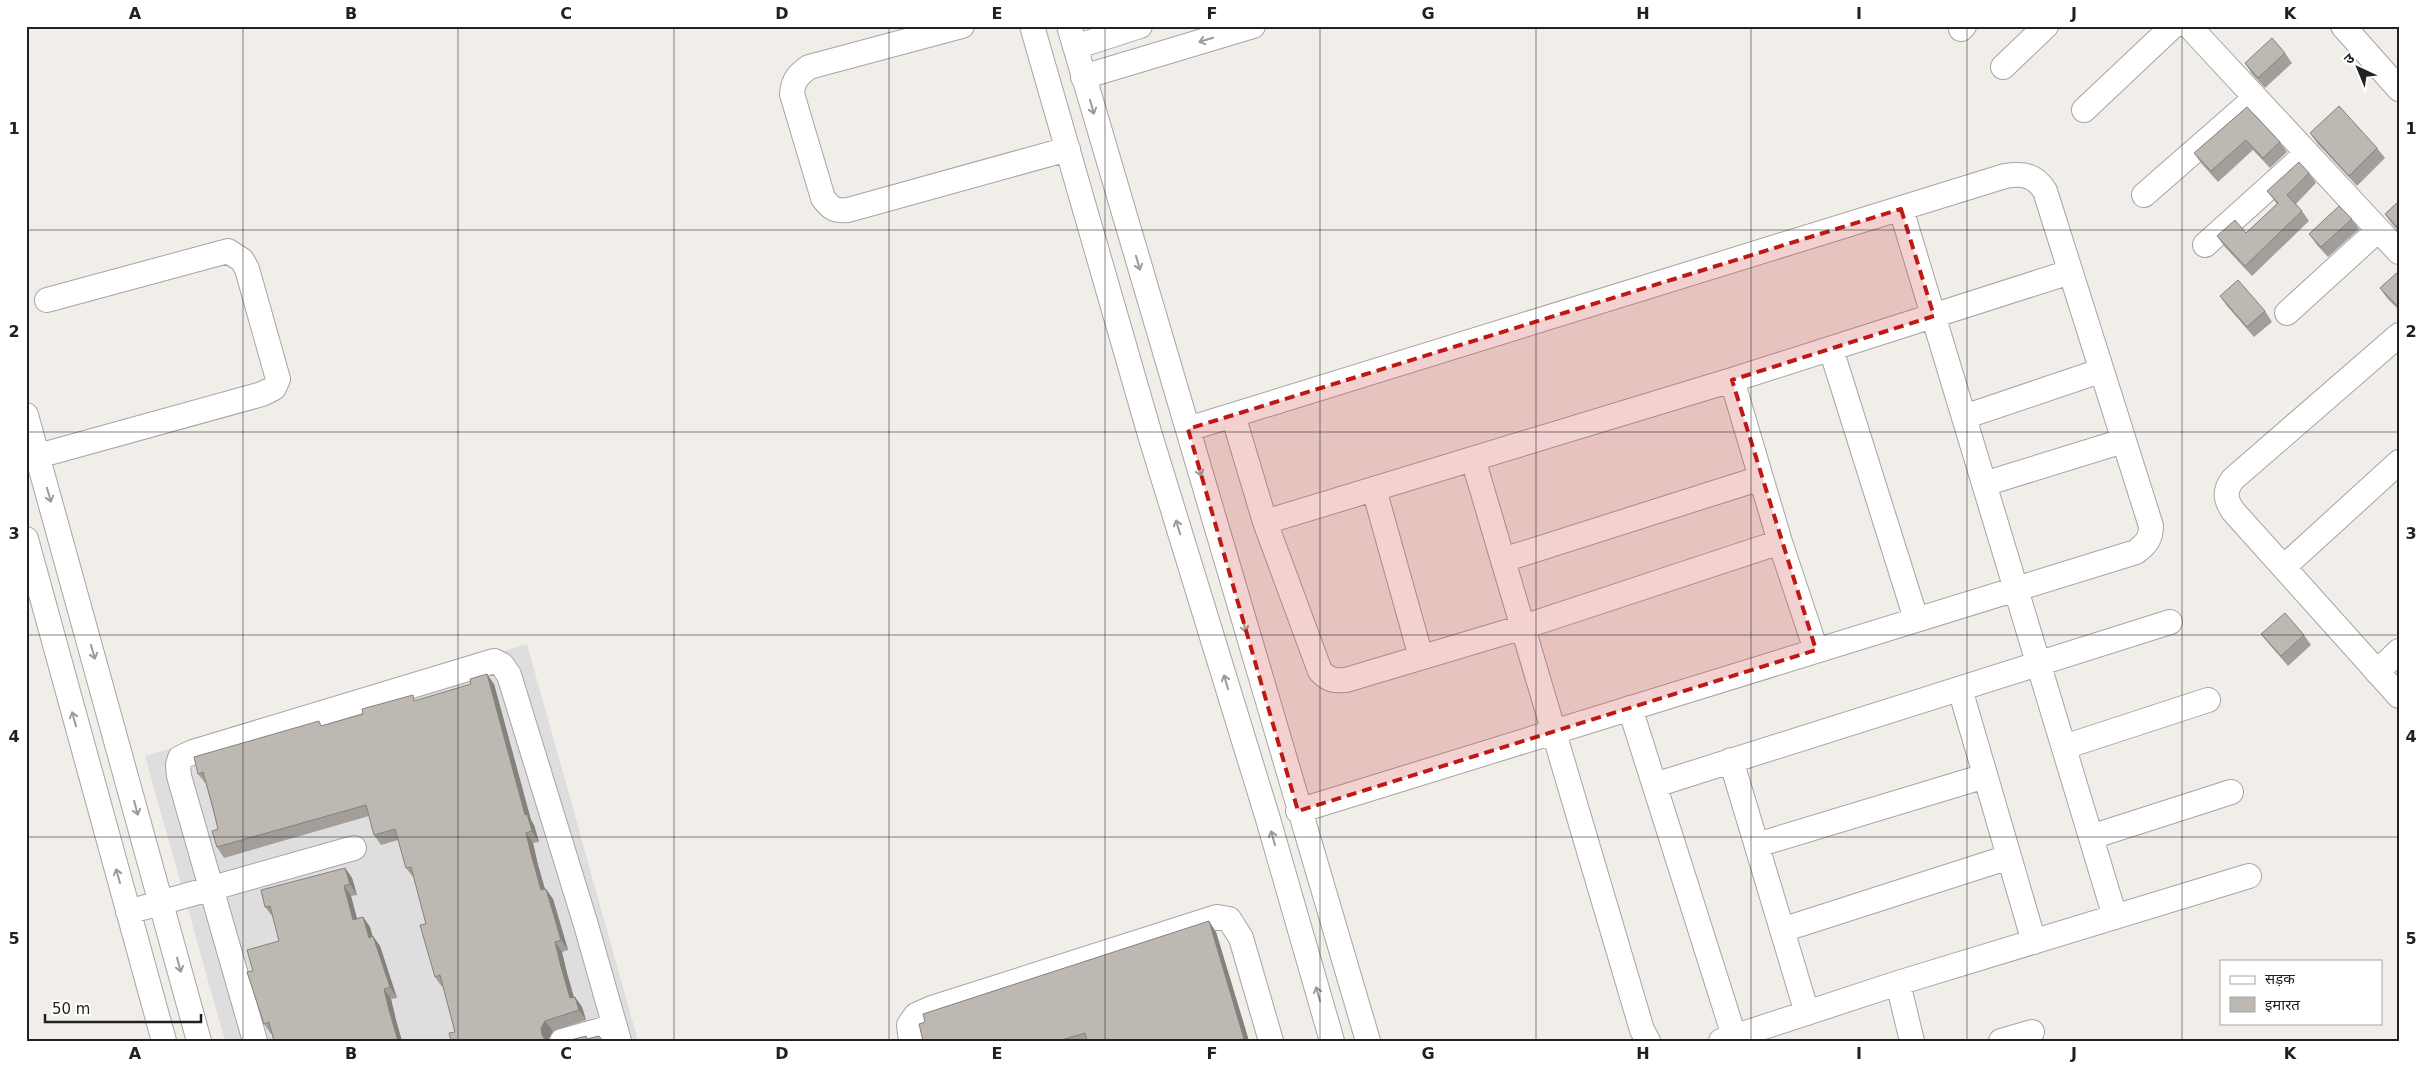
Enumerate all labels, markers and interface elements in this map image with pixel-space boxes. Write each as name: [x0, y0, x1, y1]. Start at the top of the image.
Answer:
text: A: [129, 4, 142, 23]
text: B: [345, 4, 357, 23]
text: C: [560, 4, 572, 23]
text: D: [775, 4, 789, 23]
text: E: [992, 4, 1002, 23]
text: F: [1207, 4, 1217, 23]
text: G: [1421, 4, 1435, 23]
text: H: [1636, 4, 1650, 23]
text: I: [1856, 4, 1862, 23]
text: J: [2070, 4, 2077, 23]
text: K: [2284, 4, 2297, 23]
one-way arrow: [1199, 36, 1215, 46]
north arrow: [2332, 42, 2382, 92]
text: उ: [2340, 49, 2358, 67]
one-way arrow: [1088, 98, 1098, 114]
text: 1: [8, 119, 20, 138]
text: 1: [2405, 119, 2417, 138]
one-way arrow: [1134, 254, 1144, 270]
text: 2: [8, 322, 20, 341]
text: 2: [2405, 322, 2417, 341]
one-way arrow: [1195, 460, 1205, 476]
one-way arrow: [44, 487, 54, 503]
one-way arrow: [1173, 519, 1183, 535]
text: 3: [8, 524, 20, 543]
text: 3: [2405, 524, 2417, 543]
one-way arrow: [1240, 616, 1250, 632]
one-way arrow: [89, 643, 98, 659]
one-way arrow: [1220, 675, 1230, 691]
one-way arrow: [69, 712, 79, 728]
text: 4: [8, 727, 20, 746]
text: 4: [2405, 727, 2417, 746]
one-way arrow: [132, 800, 142, 816]
one-way arrow: [1268, 830, 1278, 846]
one-way arrow: [113, 868, 123, 884]
text: 5: [8, 929, 20, 948]
text: 5: [2405, 929, 2417, 948]
one-way arrow: [175, 957, 184, 973]
legend: [2220, 960, 2382, 1024]
text: सड़क: [2265, 970, 2295, 988]
one-way arrow: [1313, 986, 1323, 1002]
scale bar: [45, 992, 201, 1024]
text: इमारत: [2265, 996, 2300, 1014]
text: 50 m: [52, 1000, 90, 1018]
text: A: [129, 1044, 142, 1063]
text: B: [345, 1044, 357, 1063]
text: C: [560, 1044, 572, 1063]
text: D: [775, 1044, 789, 1063]
text: E: [992, 1044, 1002, 1063]
text: F: [1207, 1044, 1217, 1063]
text: G: [1421, 1044, 1435, 1063]
text: H: [1636, 1044, 1650, 1063]
text: I: [1856, 1044, 1862, 1063]
text: J: [2070, 1044, 2077, 1063]
text: K: [2284, 1044, 2297, 1063]

